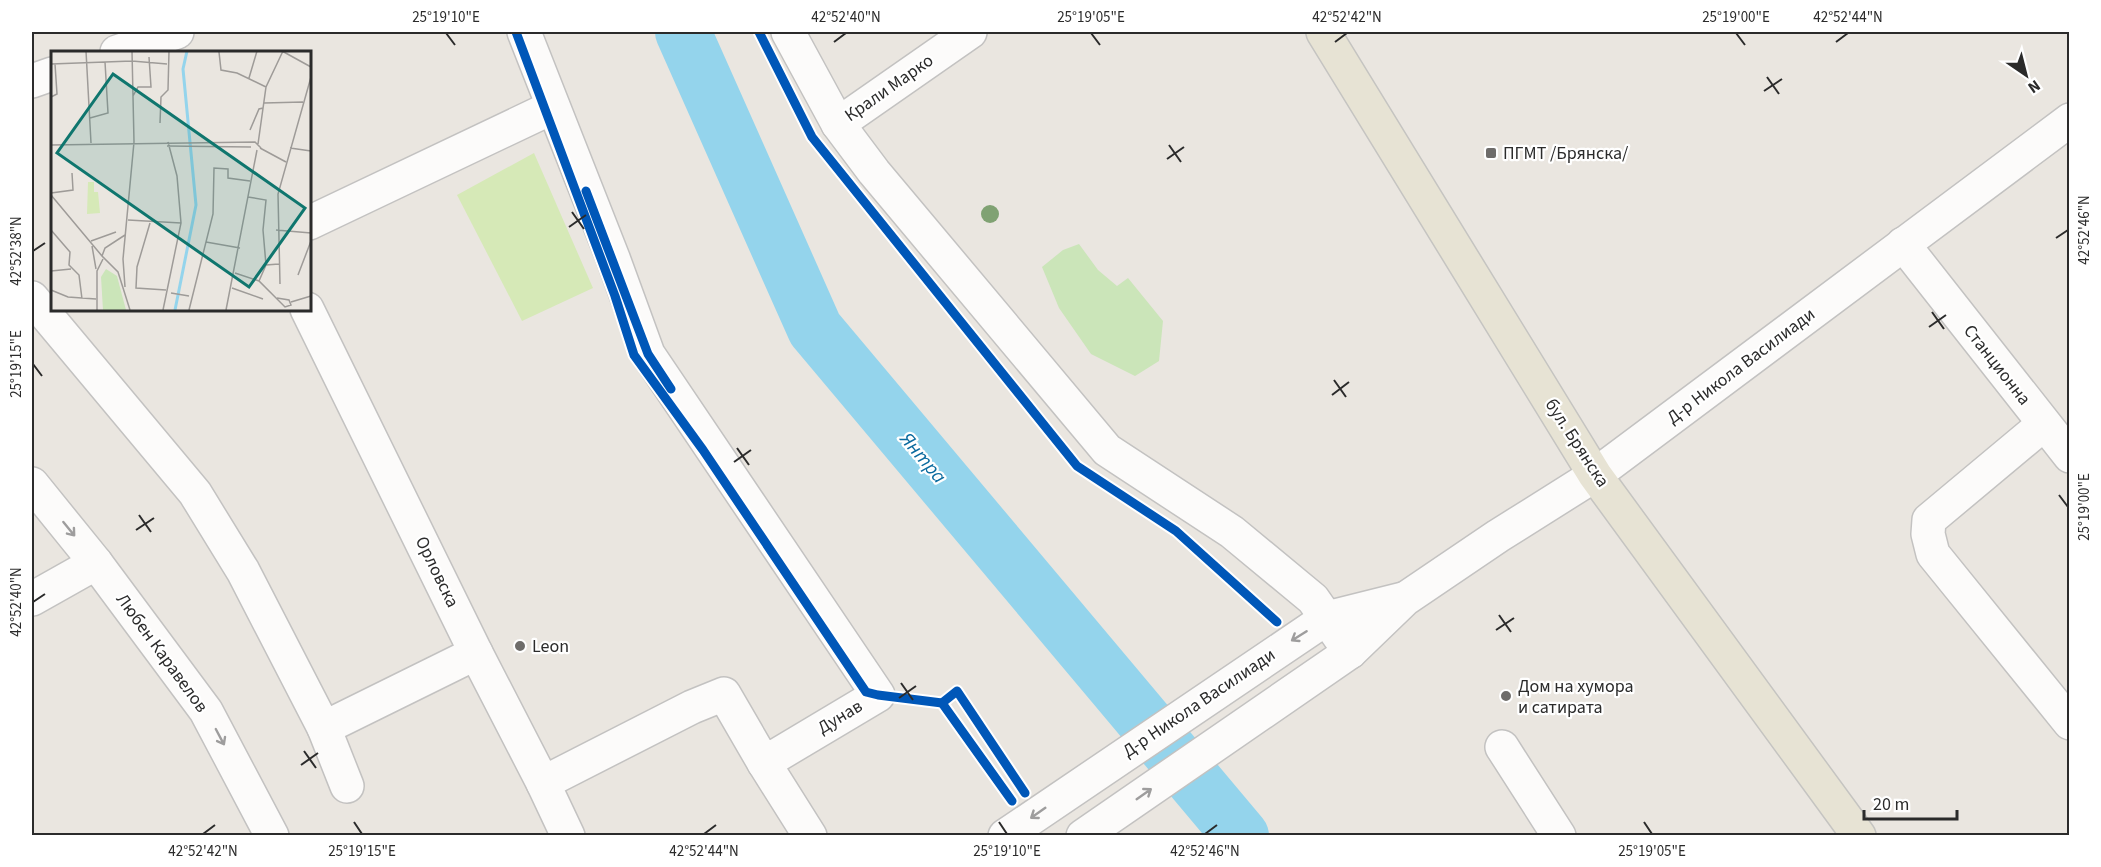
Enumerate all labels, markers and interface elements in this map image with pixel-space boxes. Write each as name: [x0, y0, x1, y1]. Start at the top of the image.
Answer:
text: 25°19'10"E: [412, 7, 480, 28]
text: 42°52'40"N: [811, 7, 881, 28]
text: 25°19'05"E: [1057, 7, 1125, 28]
text: 42°52'42"N: [1312, 7, 1382, 28]
text: 25°19'00"E: [1702, 7, 1770, 28]
text: 42°52'44"N: [1813, 7, 1883, 28]
north arrow: [1996, 45, 2056, 105]
street label: Крали Марко: [840, 48, 938, 128]
inset map: [51, 51, 310, 310]
text: N: [2023, 74, 2045, 99]
place label: ПГМТ /Брянска/: [1503, 141, 1629, 166]
marker: ПГМТ /Брянска/: [1484, 146, 1498, 160]
text: 42°52'46"N: [2074, 195, 2095, 265]
text: 42°52'38"N: [6, 216, 27, 286]
street label: Д-р Никола Василиади: [1662, 302, 1820, 430]
street label: Станционна: [1958, 319, 2036, 411]
text: 25°19'15"E: [6, 330, 27, 398]
street label: бул. Брянска: [1539, 394, 1615, 492]
water label: Янтра: [893, 426, 953, 490]
text: 25°19'00"E: [2074, 473, 2095, 541]
one-way arrow: [62, 521, 75, 537]
street label: Орловска: [409, 532, 465, 612]
text: 42°52'40"N: [6, 567, 27, 637]
street label: Любен Каравелов: [110, 588, 214, 718]
one-way arrow: [1291, 630, 1308, 642]
place label: Leon: [532, 634, 569, 659]
marker: Leon: [513, 639, 527, 653]
street label: Д-р Никола Василиади: [1118, 642, 1280, 764]
place label: Дом на хумора и сатирата: [1518, 674, 1634, 720]
marker: Дом на хумора и сатирата: [1499, 689, 1513, 703]
street label: Дунав: [813, 694, 867, 740]
one-way arrow: [215, 728, 226, 746]
scale bar: [1864, 783, 1957, 821]
one-way arrow: [1135, 788, 1152, 800]
text: 20 m: [1873, 792, 1909, 817]
one-way arrow: [1031, 807, 1047, 819]
text: 42°52'42"N: [168, 841, 238, 862]
text: 25°19'15"E: [328, 841, 396, 862]
text: 42°52'44"N: [669, 841, 739, 862]
text: 25°19'10"E: [973, 841, 1041, 862]
text: 42°52'46"N: [1170, 841, 1240, 862]
text: 25°19'05"E: [1618, 841, 1686, 862]

